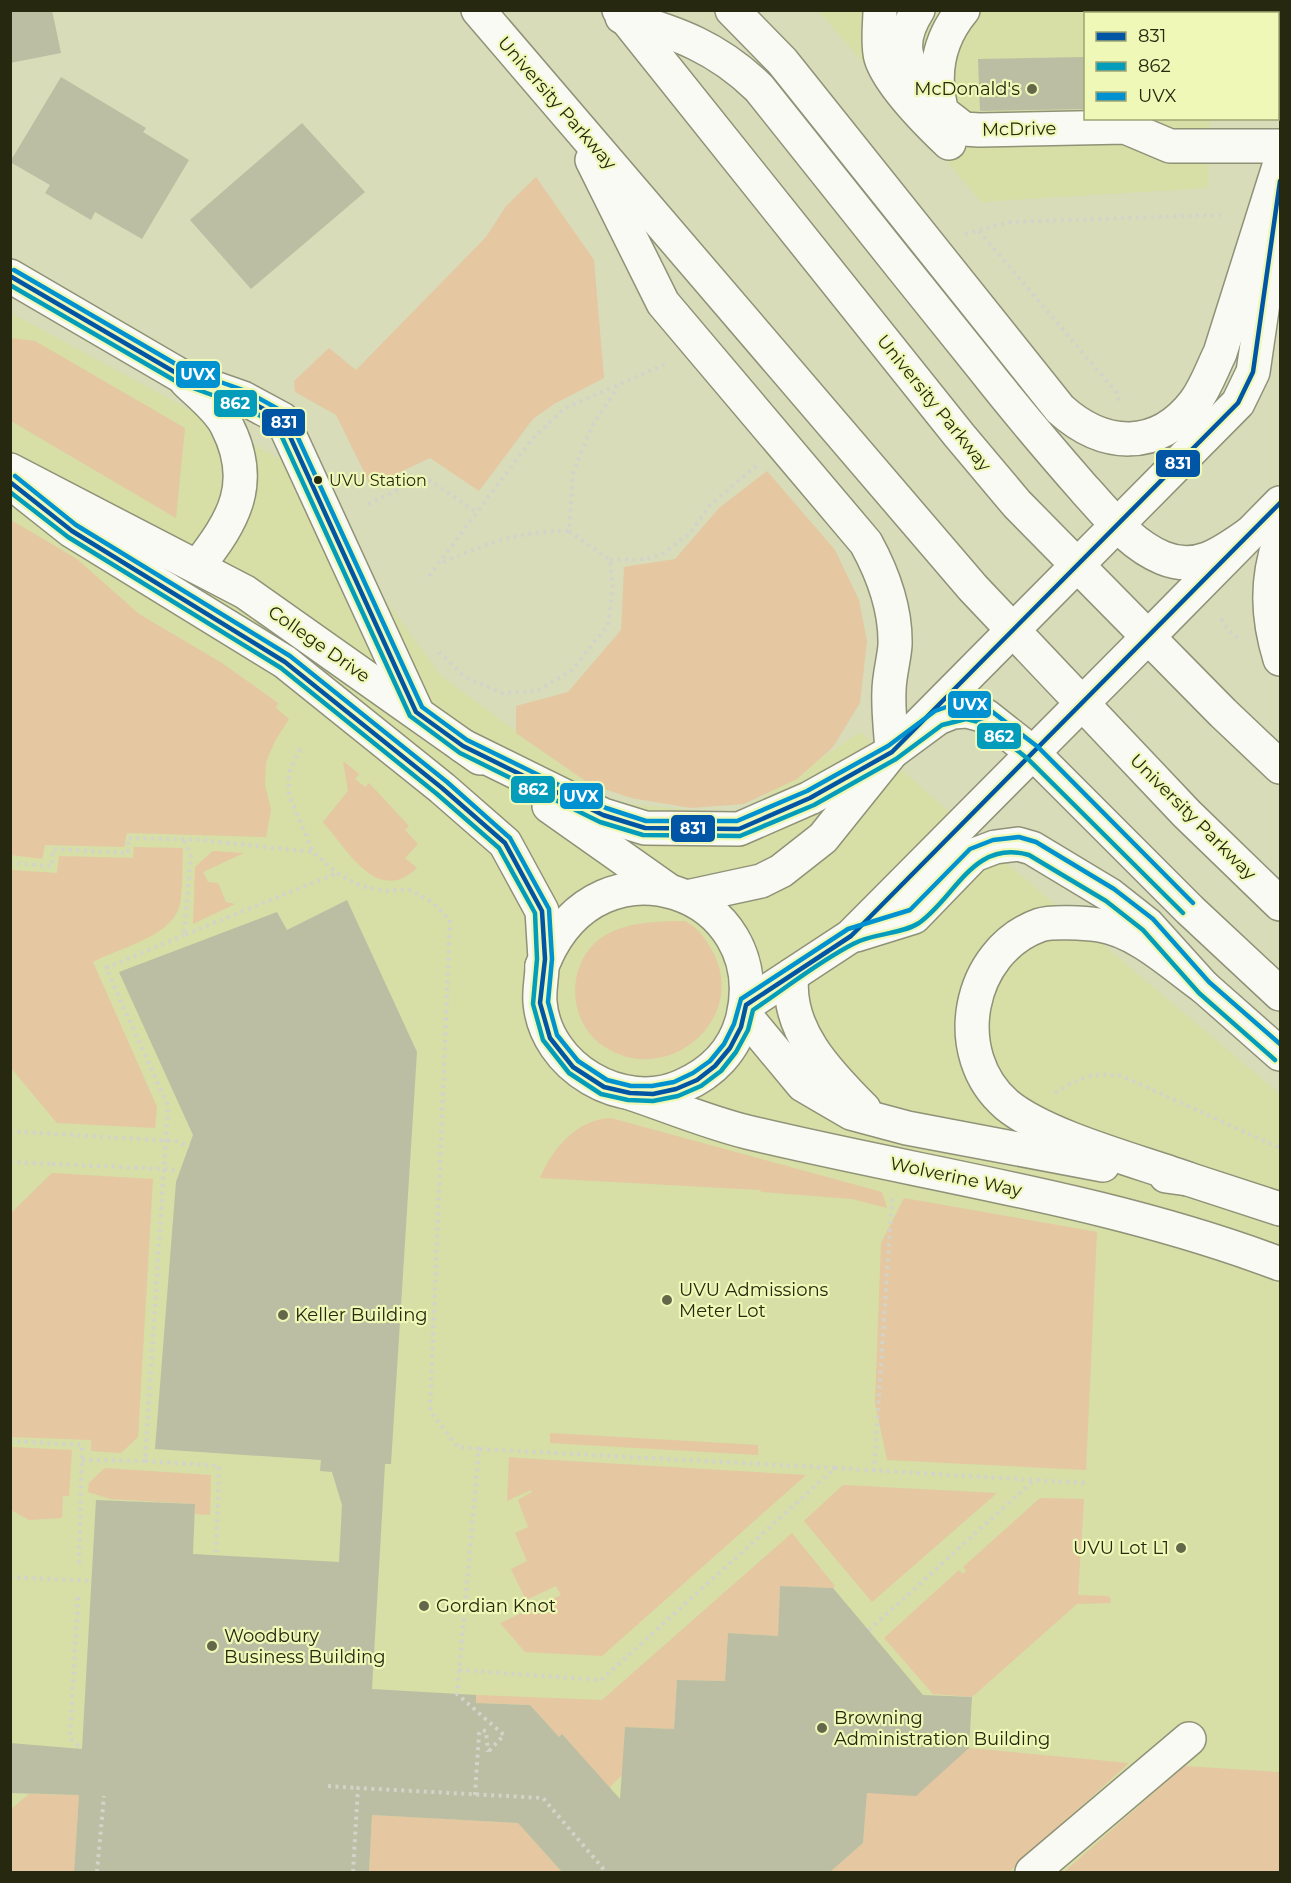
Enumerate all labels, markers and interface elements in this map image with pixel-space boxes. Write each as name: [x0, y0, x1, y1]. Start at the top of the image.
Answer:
legend: [1084, 12, 1279, 120]
text: 831: [1138, 25, 1166, 47]
street label: University Parkway: [493, 32, 621, 174]
text: 862: [1138, 55, 1171, 77]
place label: McDonald's: [914, 78, 1020, 100]
marker: McDonald's: [1025, 82, 1039, 96]
text: UVX: [1138, 85, 1176, 107]
street label: McDrive: [982, 117, 1057, 141]
street label: University Parkway: [872, 330, 996, 476]
line badge: UVX: [175, 360, 221, 389]
text: UVX: [180, 365, 216, 384]
line badge: 862: [213, 389, 258, 418]
text: 862: [220, 394, 250, 413]
line badge: 831: [261, 408, 306, 437]
text: 831: [271, 413, 297, 432]
line badge: 831: [1155, 449, 1201, 478]
text: 831: [1165, 454, 1191, 473]
place label: UVU Station: [329, 471, 427, 490]
marker: UVU Station: [312, 474, 324, 486]
street label: College Drive: [264, 601, 374, 687]
line badge: UVX: [947, 690, 992, 719]
text: UVX: [952, 695, 988, 714]
line badge: 862: [976, 722, 1022, 750]
text: 862: [984, 727, 1014, 746]
street label: University Parkway: [1125, 749, 1261, 885]
line badge: 862: [510, 775, 556, 804]
text: 862: [518, 780, 548, 799]
line badge: UVX: [559, 782, 604, 810]
text: UVX: [563, 787, 599, 806]
line badge: 831: [670, 814, 716, 843]
text: 831: [680, 819, 706, 838]
street label: Wolverine Way: [888, 1152, 1024, 1202]
place label: UVU Admissions Meter Lot: [679, 1279, 829, 1322]
marker: UVU Admissions Meter Lot: [660, 1293, 674, 1307]
place label: Keller Building: [295, 1304, 428, 1326]
marker: Keller Building: [276, 1308, 290, 1322]
place label: UVU Lot L1: [1073, 1537, 1169, 1559]
marker: UVU Lot L1: [1174, 1541, 1188, 1555]
place label: Gordian Knot: [436, 1595, 556, 1617]
marker: Gordian Knot: [417, 1599, 431, 1613]
place label: Woodbury Business Building: [224, 1625, 386, 1668]
marker: Woodbury Business Building: [205, 1639, 219, 1653]
place label: Browning Administration Building: [834, 1707, 1050, 1750]
marker: Browning Administration Building: [815, 1721, 829, 1735]

